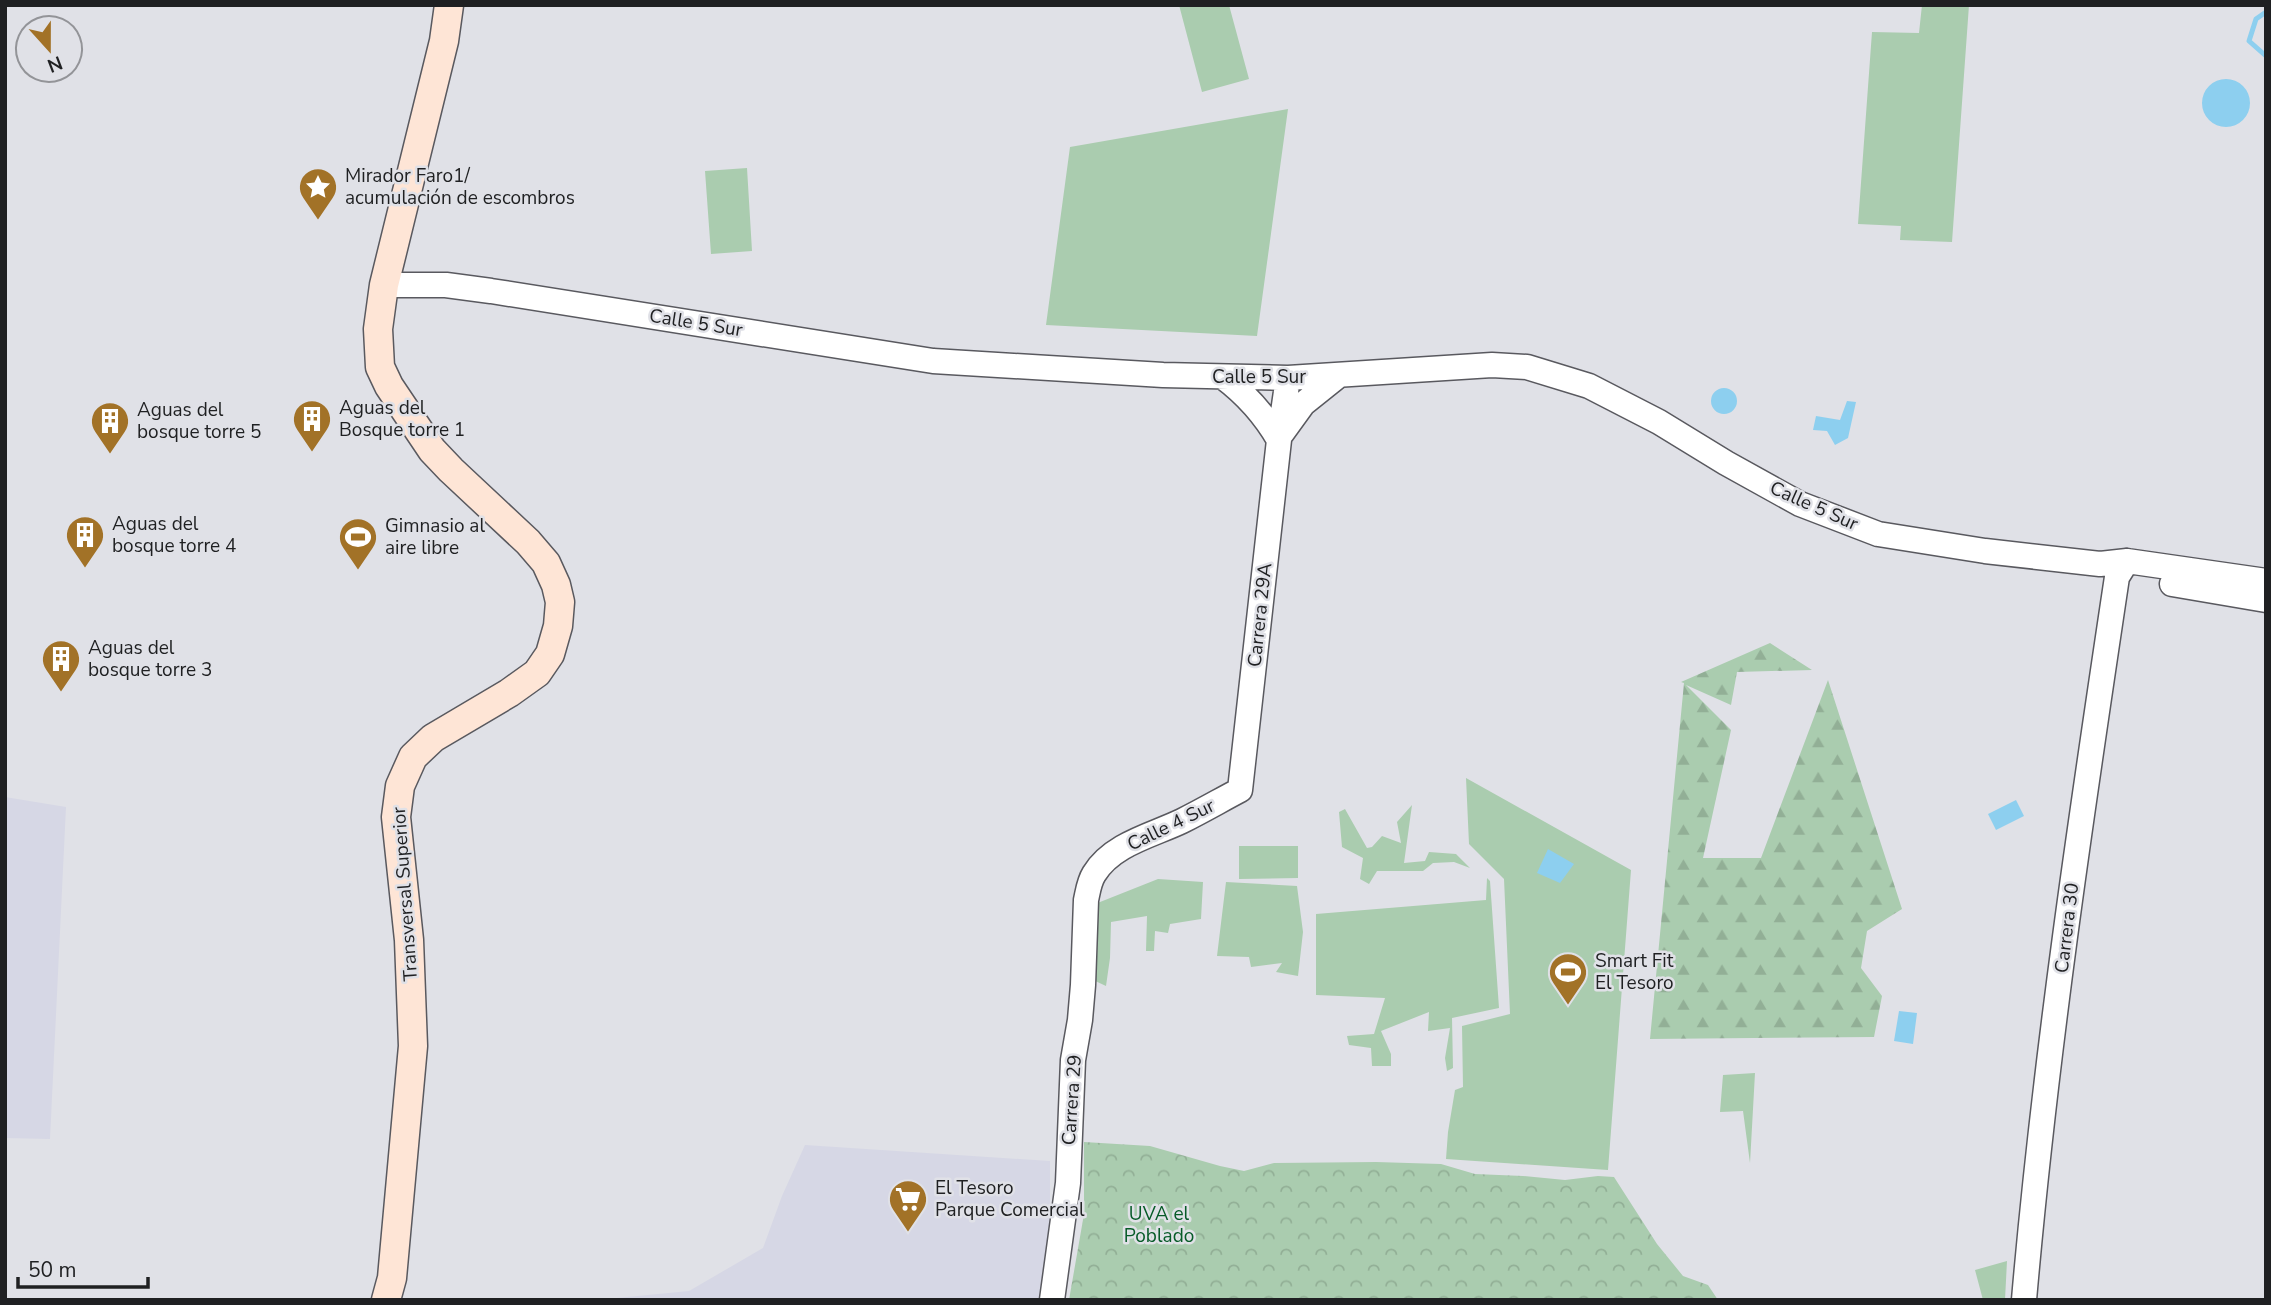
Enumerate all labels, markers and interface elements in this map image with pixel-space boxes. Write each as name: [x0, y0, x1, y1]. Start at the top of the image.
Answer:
north arrow: [14, 14, 84, 84]
text: N: [43, 49, 66, 79]
place label: Mirador Faro1/ acumulación de escombros: [345, 163, 575, 211]
place icon: Mirador Faro1/ acumulación de escombros: [297, 166, 339, 221]
street label: Calle 5 Sur: [647, 303, 745, 343]
street label: Calle 5 Sur: [1212, 364, 1306, 390]
place label: Aguas del Bosque torre 1: [339, 395, 465, 443]
place label: Aguas del bosque torre 5: [137, 397, 262, 445]
building icon: Aguas del Bosque torre 1: [291, 398, 333, 453]
building icon: Aguas del bosque torre 5: [89, 400, 131, 455]
street label: Calle 5 Sur: [1766, 475, 1862, 537]
place label: Aguas del bosque torre 4: [112, 511, 237, 559]
place label: Gimnasio al aire libre: [385, 513, 485, 561]
building icon: Aguas del bosque torre 4: [64, 514, 106, 569]
sports icon: Gimnasio al aire libre: [337, 516, 379, 571]
street label: Carrera 29A: [1242, 562, 1278, 668]
place label: Aguas del bosque torre 3: [88, 635, 213, 683]
building icon: Aguas del bosque torre 3: [40, 638, 82, 693]
street label: Calle 4 Sur: [1123, 793, 1219, 857]
street label: Transversal Superior: [386, 806, 424, 982]
street label: Carrera 30: [2049, 881, 2085, 975]
place label: Smart Fit El Tesoro: [1595, 948, 1674, 996]
sports icon: Smart Fit El Tesoro: [1547, 951, 1589, 1006]
street label: Carrera 29: [1056, 1054, 1088, 1146]
place label: El Tesoro Parque Comercial: [935, 1175, 1085, 1223]
supermarket icon: El Tesoro Parque Comercial: [887, 1178, 929, 1233]
park label: UVA el Poblado: [1124, 1201, 1194, 1249]
scale bar: [18, 1246, 147, 1290]
text: 50 m: [28, 1256, 77, 1284]

